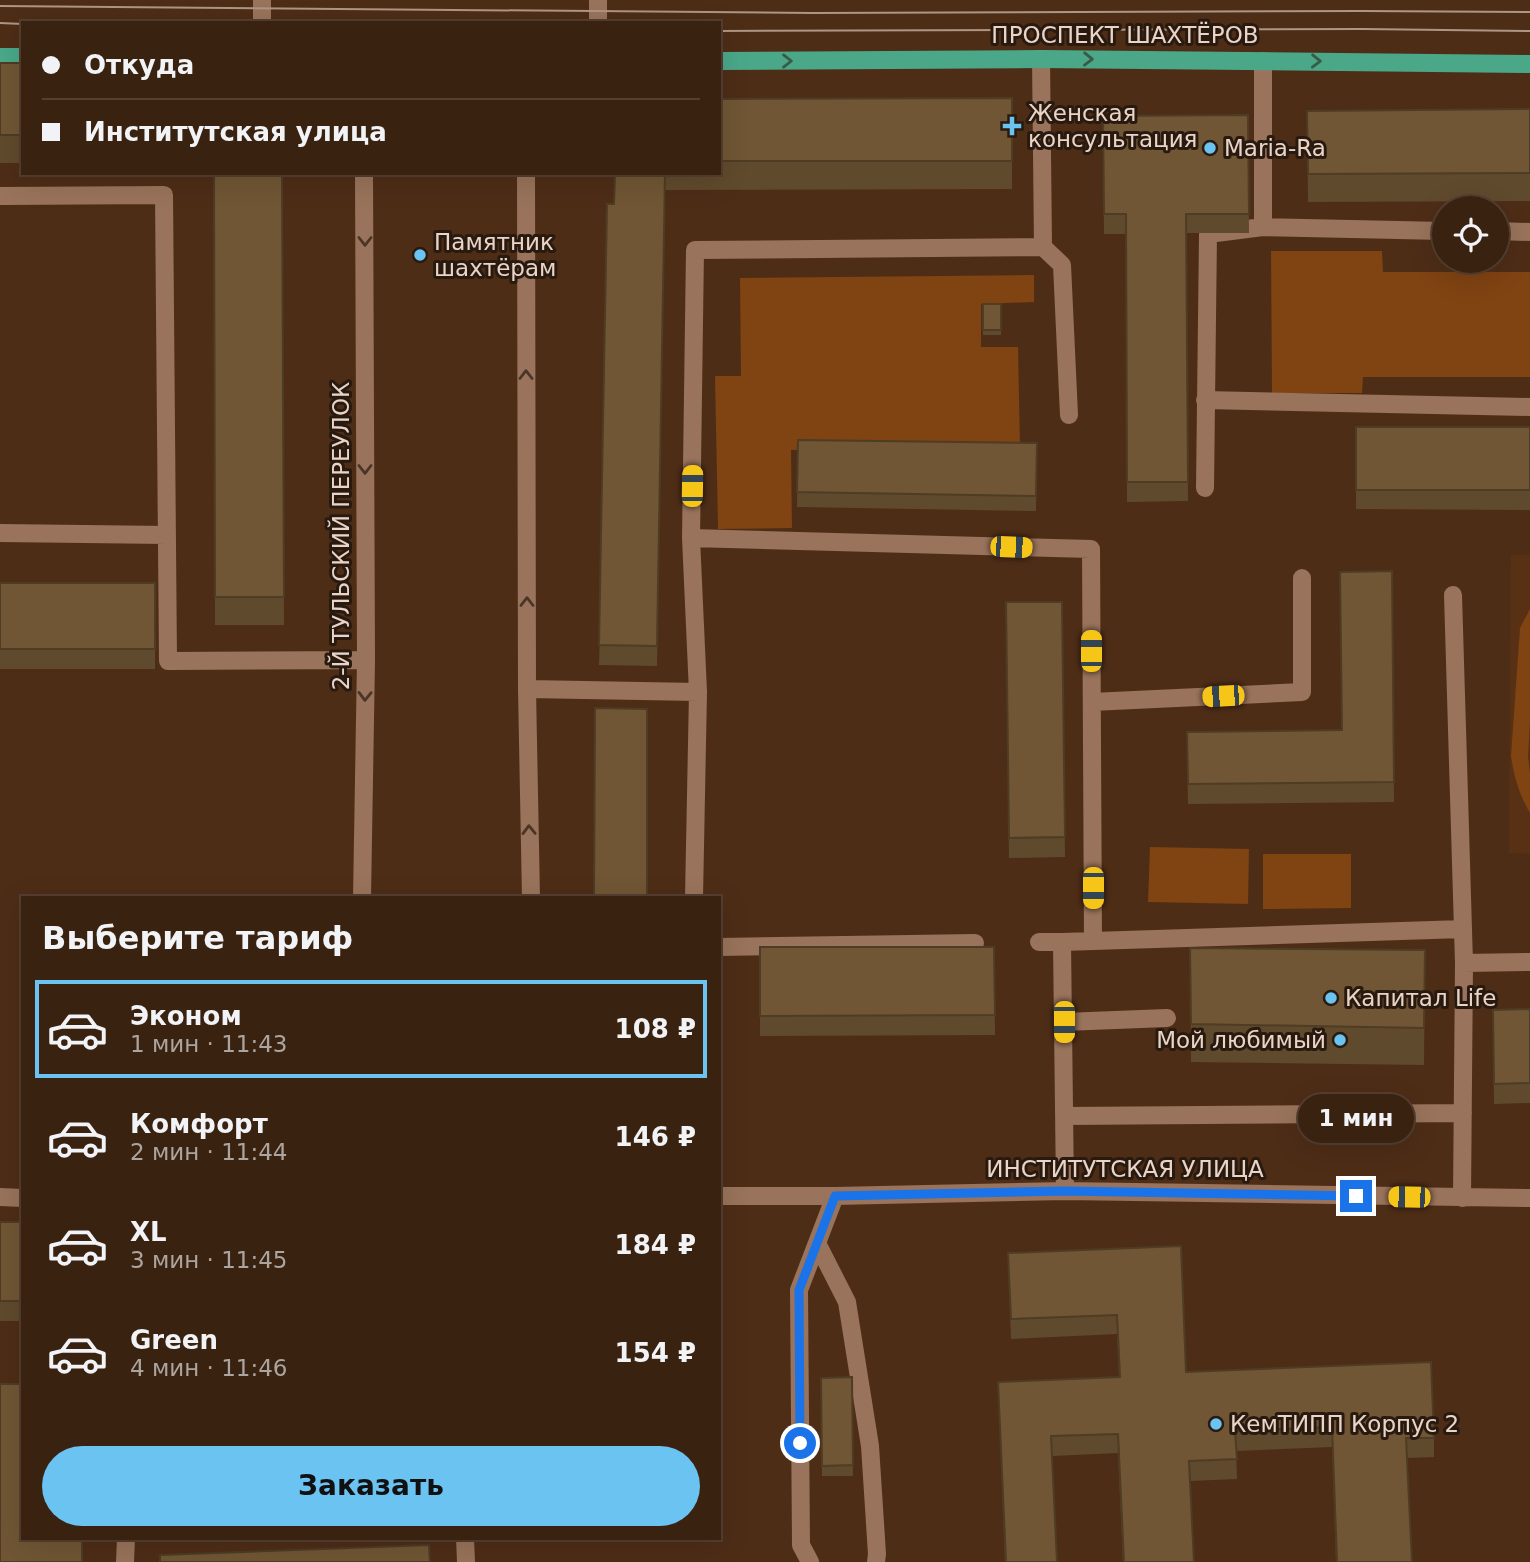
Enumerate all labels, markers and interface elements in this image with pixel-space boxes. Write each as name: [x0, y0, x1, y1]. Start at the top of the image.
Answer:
street label: ПРОСПЕКТ ШАХТЁРОВ: [991, 21, 1259, 48]
text: Откуда: [84, 50, 194, 80]
one-way arrow: [1084, 51, 1094, 67]
one-way arrow: [782, 53, 793, 68]
one-way arrow: [1311, 53, 1322, 69]
place label: Женская консультация: [1028, 100, 1197, 152]
marker: Женская консультация: [1002, 116, 1022, 136]
text: Институтская улица: [84, 117, 387, 147]
place label: Maria-Ra: [1224, 135, 1326, 161]
marker: Maria-Ra: [1202, 140, 1218, 156]
map controls: [1432, 196, 1509, 273]
button: locate: [1432, 196, 1509, 273]
place label: Памятник шахтёрам: [434, 229, 556, 281]
one-way arrow: [357, 236, 372, 247]
marker: Памятник шахтёрам: [412, 247, 428, 263]
one-way arrow: [518, 369, 534, 379]
street label: 2-Й ТУЛЬСКИЙ ПЕРЕУЛОК: [327, 382, 354, 690]
one-way arrow: [358, 464, 373, 475]
car: [682, 465, 703, 507]
car: [990, 536, 1033, 558]
one-way arrow: [519, 596, 535, 607]
car: [1081, 630, 1102, 672]
car: [1202, 684, 1245, 708]
one-way arrow: [358, 691, 373, 702]
one-way arrow: [522, 824, 537, 835]
car: [1083, 867, 1104, 909]
text: Выберите тариф: [42, 919, 353, 957]
place label: Капитал Life: [1345, 985, 1496, 1011]
marker: Капитал Life: [1323, 990, 1339, 1006]
icon: car: [46, 998, 109, 1061]
text: Эконом: [130, 1001, 242, 1031]
car: [1054, 1001, 1075, 1043]
text: 108 ₽: [615, 1014, 696, 1044]
place label: Мой любимый: [1156, 1027, 1326, 1053]
text: 1 мин · 11:43: [130, 1031, 288, 1057]
marker: Мой любимый: [1332, 1032, 1348, 1048]
callout: 1 мин: [1298, 1094, 1414, 1144]
text: 1 мин: [1319, 1105, 1393, 1131]
icon: car: [46, 1106, 109, 1169]
text: Комфорт: [130, 1109, 268, 1139]
text: 146 ₽: [615, 1122, 696, 1152]
text: 2 мин · 11:44: [130, 1139, 288, 1165]
street label: ИНСТИТУТСКАЯ УЛИЦА: [986, 1156, 1264, 1182]
route end: [1340, 1180, 1372, 1212]
car: [1388, 1186, 1431, 1208]
icon: car: [46, 1214, 109, 1277]
text: XL: [130, 1217, 167, 1247]
text: 184 ₽: [615, 1230, 696, 1260]
text: 3 мин · 11:45: [130, 1247, 288, 1273]
icon: car: [46, 1322, 109, 1385]
text: Green: [130, 1325, 218, 1355]
text: 154 ₽: [615, 1338, 696, 1368]
text: 4 мин · 11:46: [130, 1355, 288, 1381]
place label: КемТИПП Корпус 2: [1230, 1411, 1459, 1437]
marker: КемТИПП Корпус 2: [1208, 1416, 1224, 1432]
route start: [784, 1427, 816, 1459]
button: Заказать: [42, 1446, 700, 1526]

